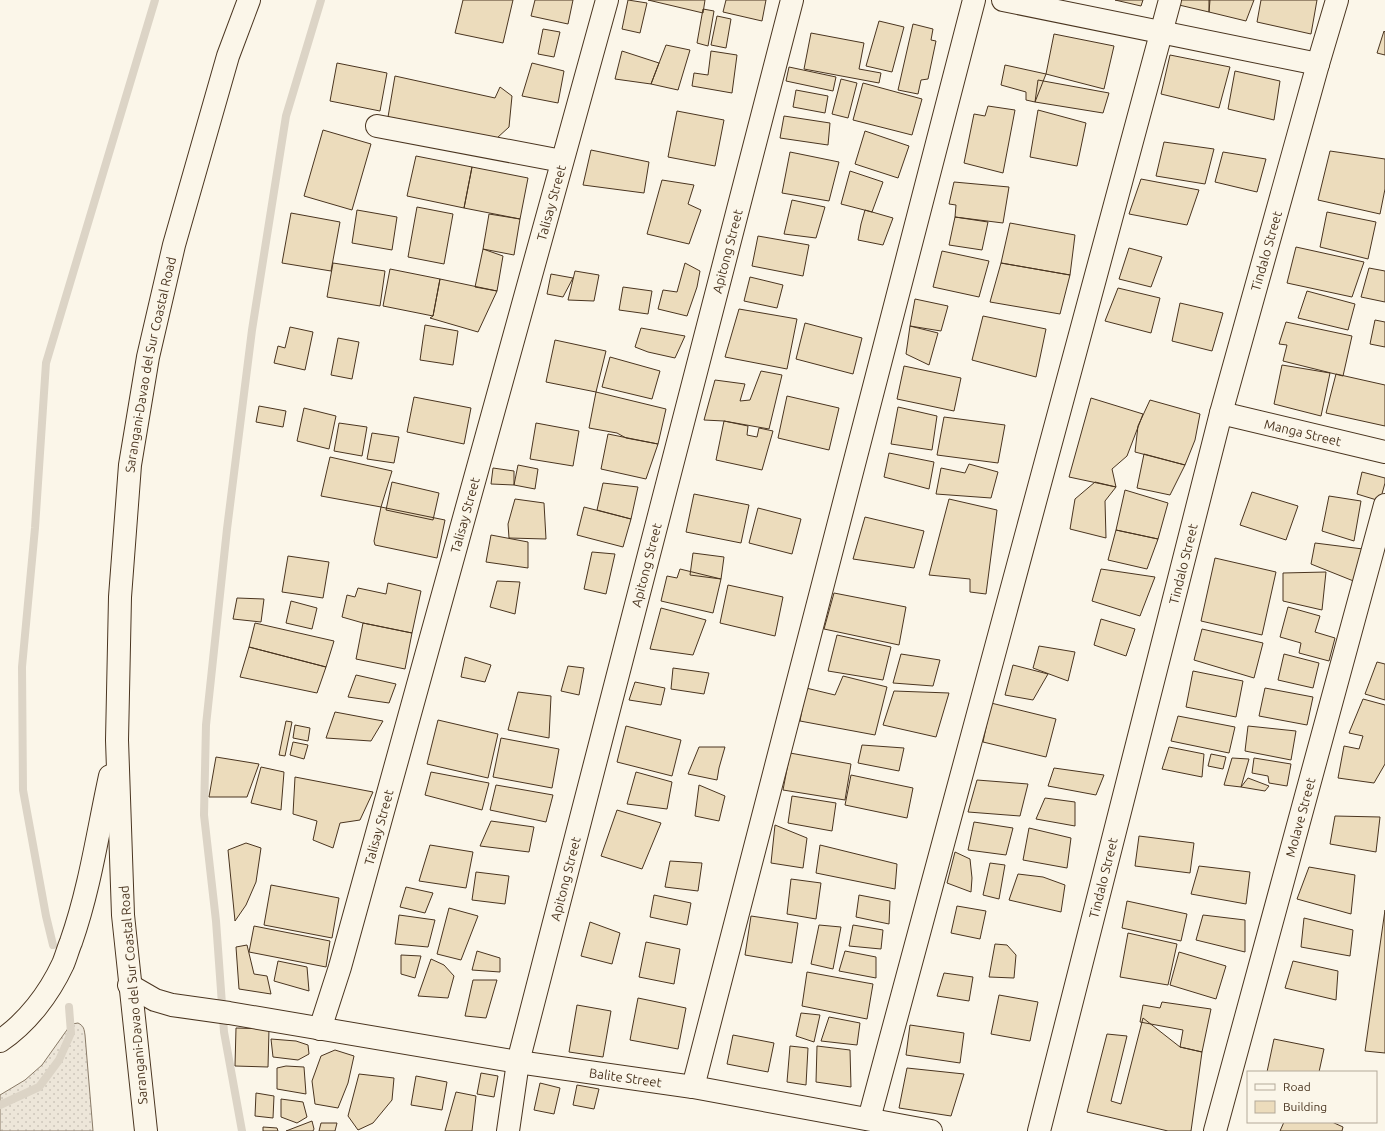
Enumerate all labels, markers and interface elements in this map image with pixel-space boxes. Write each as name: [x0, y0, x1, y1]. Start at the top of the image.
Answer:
street label: Talisay Street: [534, 163, 568, 242]
street label: Apitong Street: [710, 208, 745, 295]
street label: Tindalo Street: [1248, 209, 1284, 293]
street label: Sarangani-Davao del Sur Coastal Road: [122, 255, 178, 473]
street label: Manga Street: [1263, 416, 1343, 448]
street label: Talisay Street: [448, 476, 482, 554]
street label: Apitong Street: [629, 522, 664, 608]
street label: Tindalo Street: [1166, 522, 1200, 606]
street label: Molave Street: [1283, 776, 1318, 859]
street label: Talisay Street: [361, 788, 396, 867]
street label: Apitong Street: [548, 835, 583, 922]
street label: Tindalo Street: [1086, 836, 1120, 920]
street label: Sarangani-Davao del Sur Coastal Road: [116, 885, 150, 1105]
street label: Balite Street: [588, 1065, 663, 1089]
legend: [1247, 1071, 1377, 1123]
text: Road: [1283, 1080, 1311, 1093]
text: Building: [1283, 1100, 1327, 1113]

